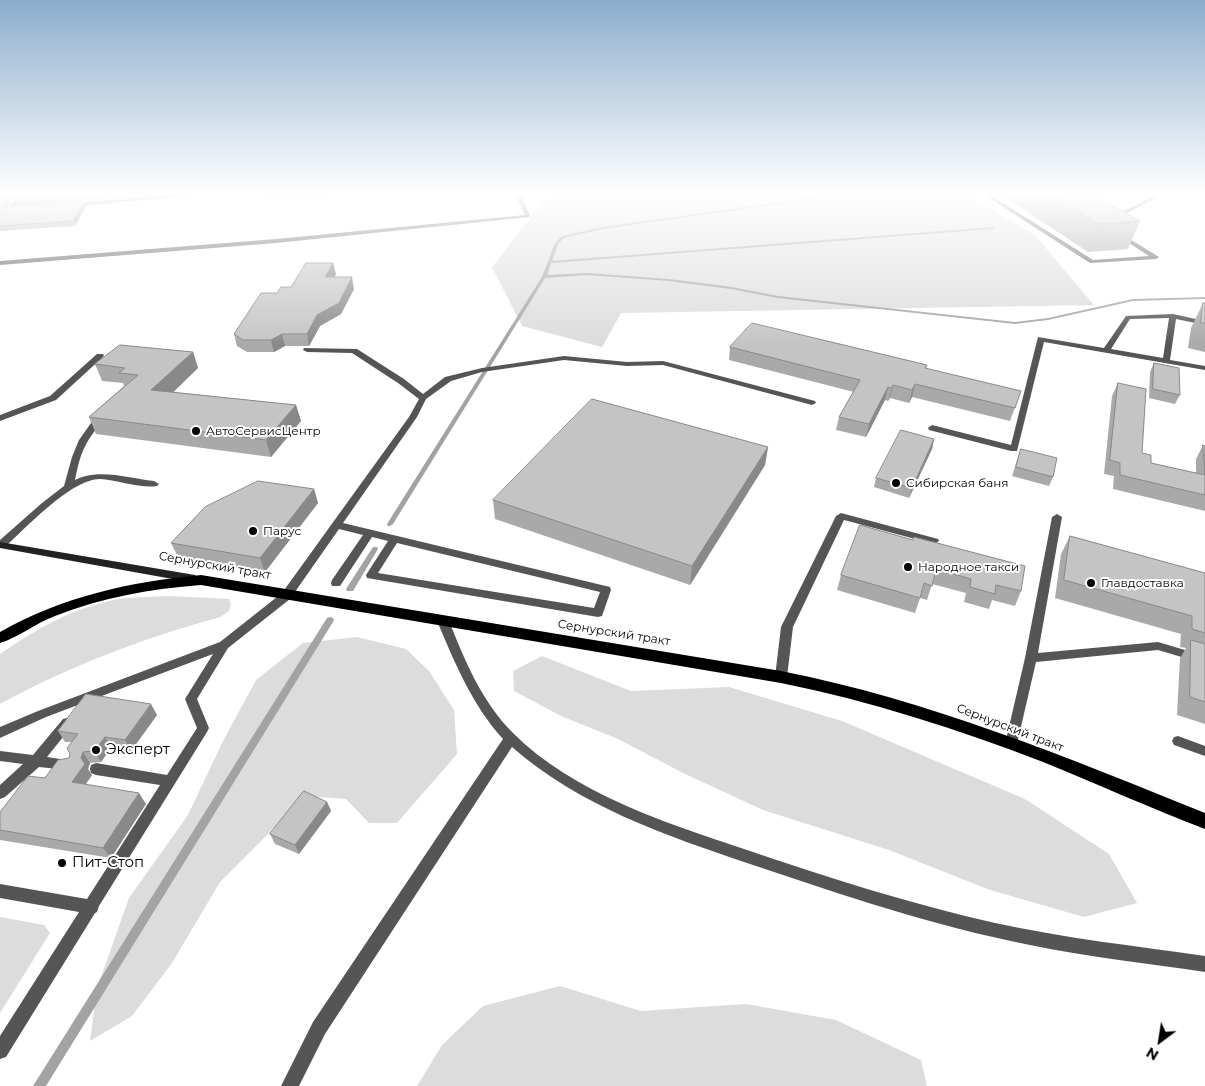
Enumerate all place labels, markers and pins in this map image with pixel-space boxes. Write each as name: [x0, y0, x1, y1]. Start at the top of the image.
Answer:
place label: АвтоСервисЦентр: [206, 424, 321, 438]
marker: АвтоСервисЦентр: [190, 425, 202, 437]
place label: Сибирская баня: [906, 476, 1008, 490]
marker: Сибирская баня: [890, 477, 902, 489]
place label: Парус: [263, 524, 301, 538]
marker: Парус: [247, 525, 259, 537]
place label: Народное такси: [918, 560, 1019, 574]
marker: Народное такси: [902, 561, 914, 573]
place label: Главдоставка: [1101, 576, 1184, 590]
marker: Главдоставка: [1085, 577, 1097, 589]
place label: Эксперт: [106, 741, 170, 759]
marker: Эксперт: [90, 744, 102, 756]
place label: Пит-Стоп: [72, 854, 144, 872]
marker: Пит-Стоп: [56, 857, 68, 869]

